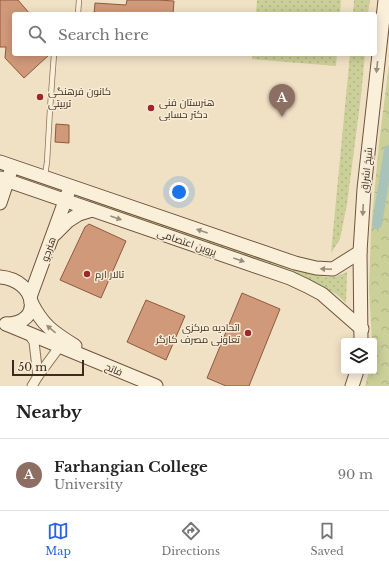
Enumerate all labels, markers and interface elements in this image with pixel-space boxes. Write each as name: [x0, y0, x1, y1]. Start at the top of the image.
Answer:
search box: [12, 12, 377, 56]
icon: search: [26, 23, 48, 45]
text: Search here: [58, 25, 149, 44]
one-way arrow: [374, 61, 380, 73]
pin: A: [269, 84, 295, 117]
place label: کانون فرهنگی تربیتی: [48, 85, 111, 110]
marker: کانون فرهنگی تربیتی: [35, 92, 45, 102]
place label: هنرستان فنی دکتر حسابی: [159, 96, 214, 121]
marker: هنرستان فنی دکتر حسابی: [146, 103, 156, 113]
street label: شیخ اشراق: [358, 147, 375, 193]
your location: [169, 182, 189, 202]
one-way arrow: [359, 204, 366, 216]
one-way arrow: [110, 215, 122, 221]
street label: پروین اعتصامی: [155, 226, 219, 259]
one-way arrow: [196, 228, 208, 234]
street label: هنرجو: [38, 235, 59, 263]
one-way arrow: [233, 257, 245, 263]
one-way arrow: [320, 265, 332, 272]
place label: تالار ارم: [95, 268, 124, 282]
marker: تالار ارم: [82, 269, 92, 279]
place label: اتحادیه مرکزی تعاونی مصرف کارگر: [155, 321, 240, 346]
one-way arrow: [46, 325, 56, 334]
marker: اتحادیه مرکزی تعاونی مصرف کارگر: [243, 328, 253, 338]
map controls: [341, 338, 377, 374]
button: layers: [341, 338, 377, 374]
scale bar: [12, 358, 84, 377]
text: 50 m: [18, 360, 47, 374]
street label: فاتح: [103, 360, 125, 379]
text: Nearby: [16, 402, 82, 423]
text: Farhangian College: [54, 457, 208, 476]
text: A: [24, 466, 34, 483]
text: 90 m: [338, 466, 373, 483]
text: University: [54, 476, 123, 493]
tab: Map: [45, 520, 71, 558]
tab: Directions: [161, 520, 220, 558]
tab: Saved: [311, 520, 344, 558]

